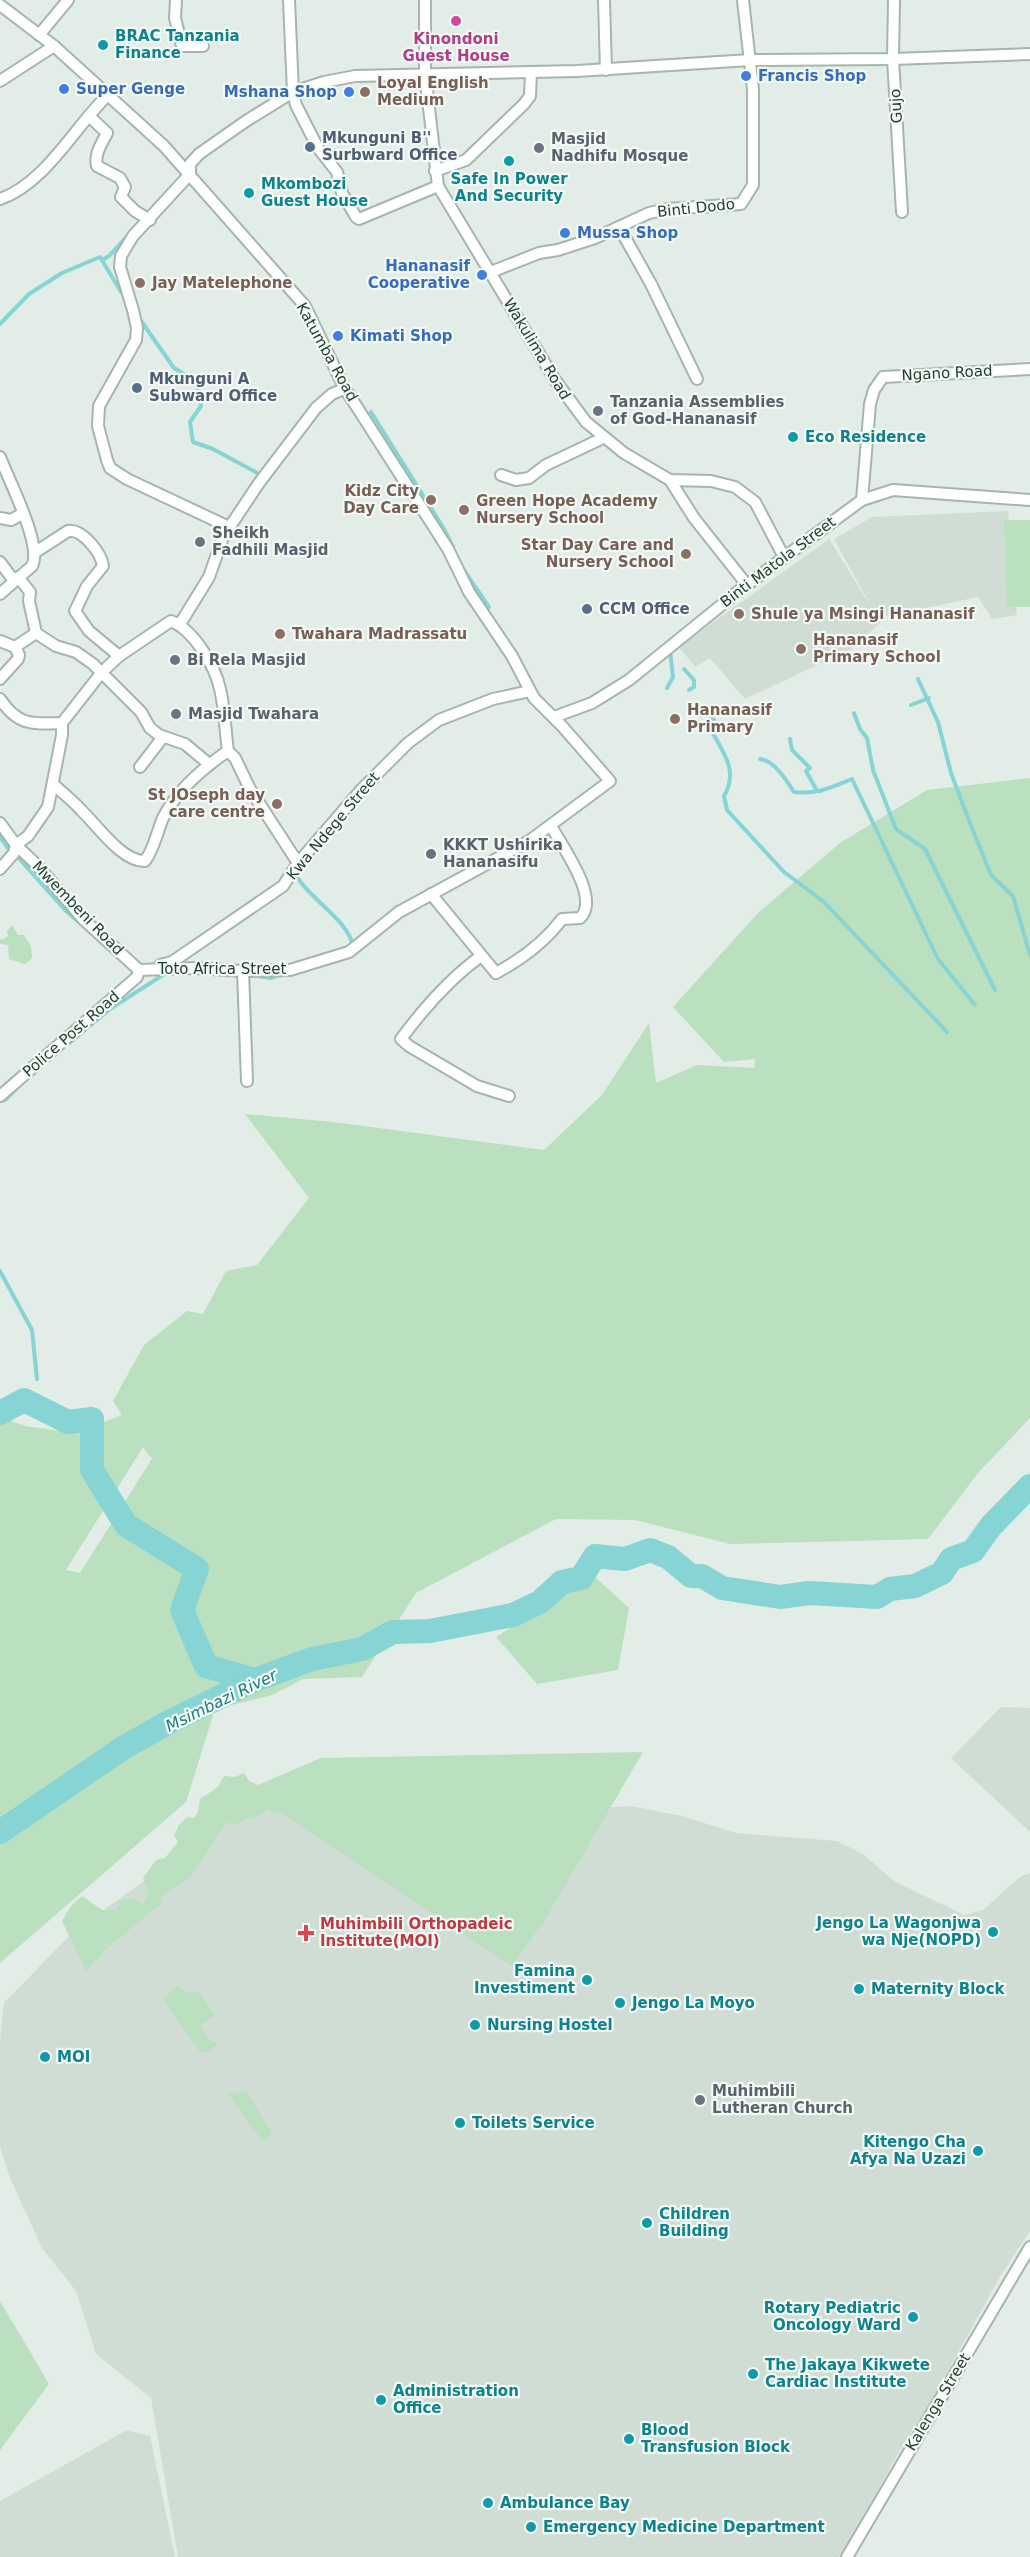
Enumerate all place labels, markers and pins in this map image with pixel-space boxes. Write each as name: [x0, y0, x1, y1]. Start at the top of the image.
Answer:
marker: Kinondoni Guest House: [449, 14, 463, 28]
place label: BRAC Tanzania Finance: [115, 27, 240, 62]
place label: Kinondoni Guest House: [402, 30, 510, 65]
marker: BRAC Tanzania Finance: [96, 38, 110, 52]
place label: Francis Shop: [758, 67, 866, 85]
marker: Francis Shop: [739, 69, 753, 83]
place label: Loyal English Medium: [377, 74, 489, 109]
place label: Super Genge: [76, 80, 185, 98]
marker: Super Genge: [57, 82, 71, 96]
place label: Mshana Shop: [224, 83, 337, 101]
marker: Mshana Shop: [342, 85, 356, 99]
marker: Loyal English Medium: [358, 85, 372, 99]
place label: Mkunguni B'' Surbward Office: [322, 129, 458, 164]
place label: Masjid Nadhifu Mosque: [551, 130, 688, 165]
marker: Mkunguni B'' Surbward Office: [303, 140, 317, 154]
marker: Masjid Nadhifu Mosque: [532, 141, 546, 155]
marker: Safe In Power And Security: [502, 154, 516, 168]
place label: Safe In Power And Security: [450, 170, 568, 205]
place label: Mkombozi Guest House: [261, 175, 368, 210]
marker: Mkombozi Guest House: [242, 186, 256, 200]
place label: Mussa Shop: [577, 224, 679, 242]
marker: Mussa Shop: [558, 226, 572, 240]
place label: Hananasif Cooperative: [368, 257, 470, 292]
marker: Hananasif Cooperative: [475, 268, 489, 282]
place label: Jay Matelephone: [151, 274, 293, 292]
marker: Jay Matelephone: [133, 276, 147, 290]
place label: Kimati Shop: [350, 327, 453, 345]
marker: Kimati Shop: [331, 329, 345, 343]
place label: Mkunguni A Subward Office: [149, 370, 277, 405]
marker: Mkunguni A Subward Office: [130, 381, 144, 395]
place label: Tanzania Assemblies of God-Hananasif: [610, 393, 785, 428]
marker: Tanzania Assemblies of God-Hananasif: [591, 404, 605, 418]
place label: Eco Residence: [805, 428, 926, 446]
marker: Eco Residence: [786, 430, 800, 444]
place label: Kidz City Day Care: [343, 482, 419, 517]
place label: Green Hope Academy Nursery School: [476, 492, 658, 527]
marker: Kidz City Day Care: [424, 493, 438, 507]
marker: Green Hope Academy Nursery School: [457, 503, 471, 517]
place label: Sheikh Fadhili Masjid: [212, 524, 329, 559]
marker: Sheikh Fadhili Masjid: [193, 535, 207, 549]
place label: Star Day Care and Nursery School: [521, 536, 674, 571]
marker: Star Day Care and Nursery School: [679, 547, 693, 561]
place label: CCM Office: [599, 600, 690, 618]
marker: CCM Office: [580, 602, 594, 616]
place label: Shule ya Msingi Hananasif: [751, 605, 975, 623]
marker: Shule ya Msingi Hananasif: [732, 607, 746, 621]
place label: Twahara Madrassatu: [292, 625, 467, 643]
marker: Twahara Madrassatu: [273, 627, 287, 641]
place label: Hananasif Primary School: [813, 631, 941, 666]
marker: Hananasif Primary School: [794, 642, 808, 656]
place label: Bi Rela Masjid: [187, 651, 306, 669]
marker: Bi Rela Masjid: [168, 653, 182, 667]
place label: Hananasif Primary: [687, 701, 772, 736]
place label: Masjid Twahara: [188, 705, 319, 723]
marker: Masjid Twahara: [169, 707, 183, 721]
marker: Hananasif Primary: [668, 712, 682, 726]
place label: St JOseph day care centre: [148, 786, 265, 821]
marker: St JOseph day care centre: [270, 797, 284, 811]
place label: KKKT Ushirika Hananasifu: [443, 836, 563, 871]
marker: KKKT Ushirika Hananasifu: [424, 847, 438, 861]
place label: Jengo La Wagonjwa wa Nje(NOPD): [815, 1914, 981, 1949]
place label: Muhimbili Orthopadeic Institute(MOI): [320, 1915, 513, 1950]
marker: Muhimbili Orthopadeic Institute(MOI): [297, 1924, 315, 1942]
marker: Jengo La Wagonjwa wa Nje(NOPD): [986, 1925, 1000, 1939]
place label: Famina Investiment: [474, 1962, 575, 1997]
marker: Famina Investiment: [580, 1973, 594, 1987]
place label: Maternity Block: [871, 1980, 1006, 1998]
marker: Maternity Block: [852, 1982, 866, 1996]
place label: Jengo La Moyo: [631, 1994, 755, 2012]
marker: Jengo La Moyo: [613, 1996, 627, 2010]
place label: Nursing Hostel: [487, 2016, 613, 2034]
marker: Nursing Hostel: [468, 2018, 482, 2032]
place label: MOI: [57, 2048, 90, 2066]
marker: MOI: [38, 2050, 52, 2064]
place label: Muhimbili Lutheran Church: [712, 2082, 853, 2117]
marker: Muhimbili Lutheran Church: [693, 2093, 707, 2107]
place label: Toilets Service: [472, 2114, 595, 2132]
marker: Toilets Service: [453, 2116, 467, 2130]
place label: Kitengo Cha Afya Na Uzazi: [850, 2133, 966, 2168]
marker: Kitengo Cha Afya Na Uzazi: [971, 2144, 985, 2158]
place label: Children Building: [659, 2205, 730, 2240]
marker: Children Building: [640, 2216, 654, 2230]
place label: Rotary Pediatric Oncology Ward: [764, 2299, 901, 2334]
marker: Rotary Pediatric Oncology Ward: [906, 2310, 920, 2324]
place label: The Jakaya Kikwete Cardiac Institute: [765, 2356, 930, 2391]
marker: The Jakaya Kikwete Cardiac Institute: [746, 2367, 760, 2381]
place label: Administration Office: [393, 2382, 519, 2417]
marker: Administration Office: [374, 2393, 388, 2407]
place label: Blood Transfusion Block: [641, 2421, 791, 2456]
marker: Blood Transfusion Block: [622, 2432, 636, 2446]
place label: Ambulance Bay: [500, 2494, 630, 2512]
marker: Ambulance Bay: [481, 2496, 495, 2510]
place label: Emergency Medicine Department: [543, 2518, 825, 2536]
marker: Emergency Medicine Department: [524, 2520, 538, 2534]

